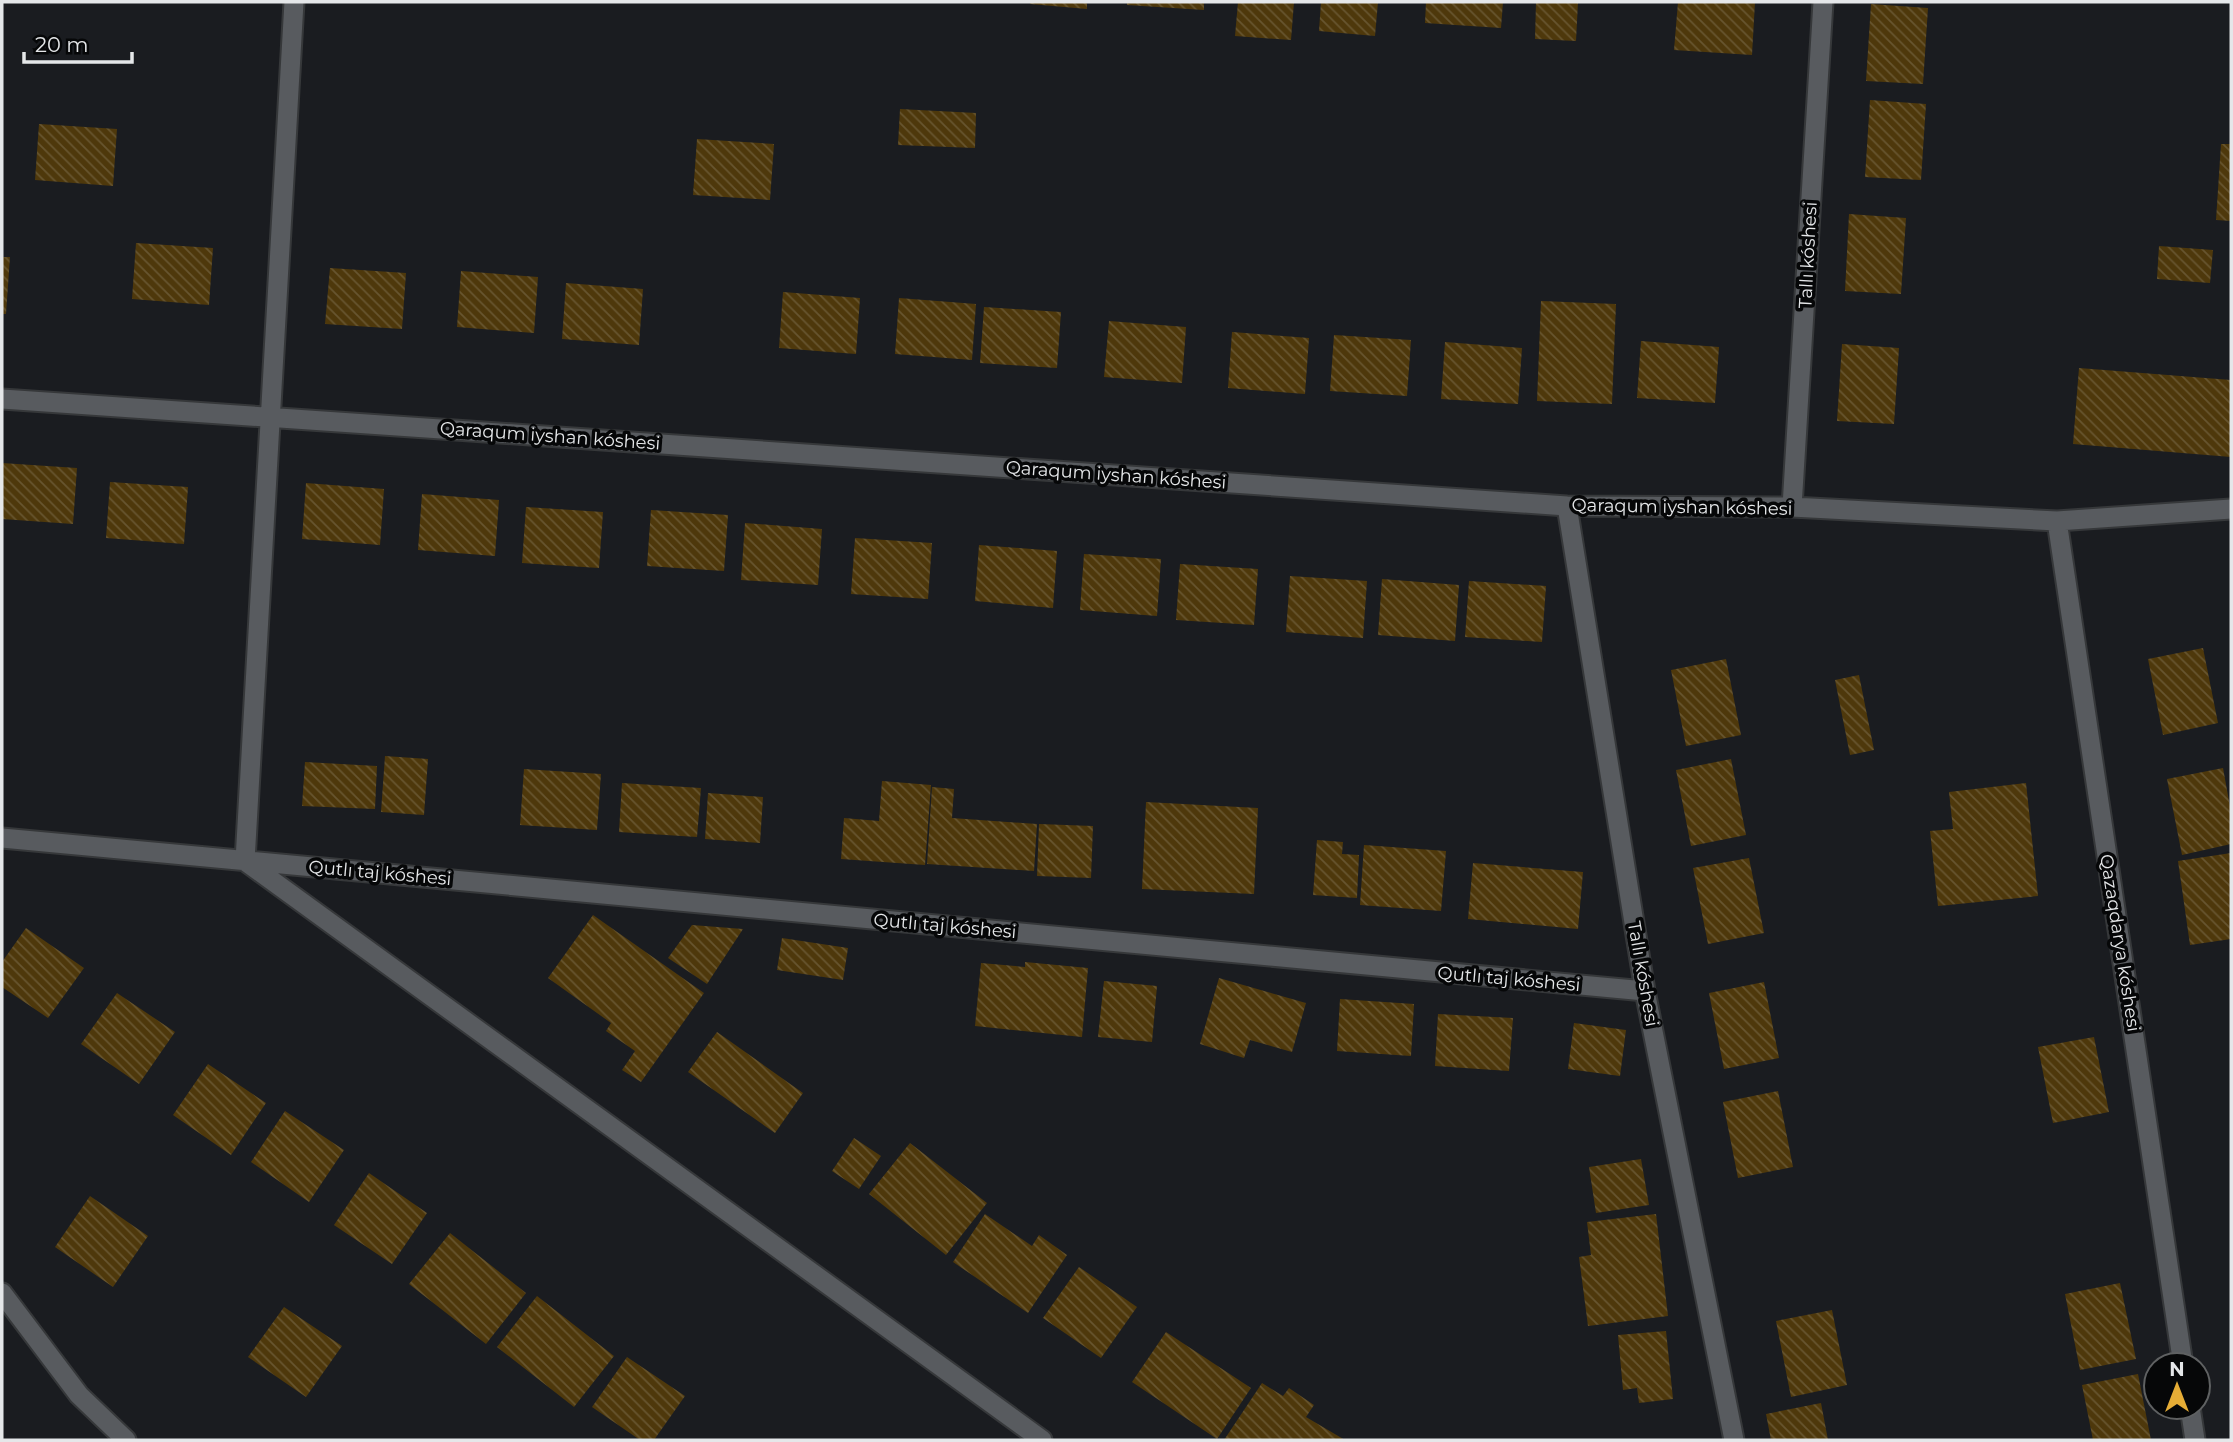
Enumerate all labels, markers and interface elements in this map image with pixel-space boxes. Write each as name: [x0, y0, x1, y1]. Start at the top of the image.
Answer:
scale bar: [24, 21, 133, 65]
text: 20 m: [35, 32, 89, 57]
street label: Tallı kóshesi: [1794, 201, 1822, 309]
street label: Qaraqum iyshan kóshesi: [439, 417, 661, 455]
street label: Qaraqum iyshan kóshesi: [1005, 456, 1227, 494]
street label: Qaraqum iyshan kóshesi: [1571, 494, 1793, 520]
street label: Qazaqdarya kóshesi: [2095, 853, 2145, 1033]
street label: Qutlı taj kóshesi: [308, 856, 452, 890]
street label: Qutlı taj kóshesi: [873, 909, 1017, 943]
street label: Tallı kóshesi: [1623, 920, 1663, 1028]
street label: Qutlı taj kóshesi: [1437, 962, 1581, 996]
north arrow: [2142, 1351, 2212, 1421]
text: N: [2169, 1358, 2185, 1381]

